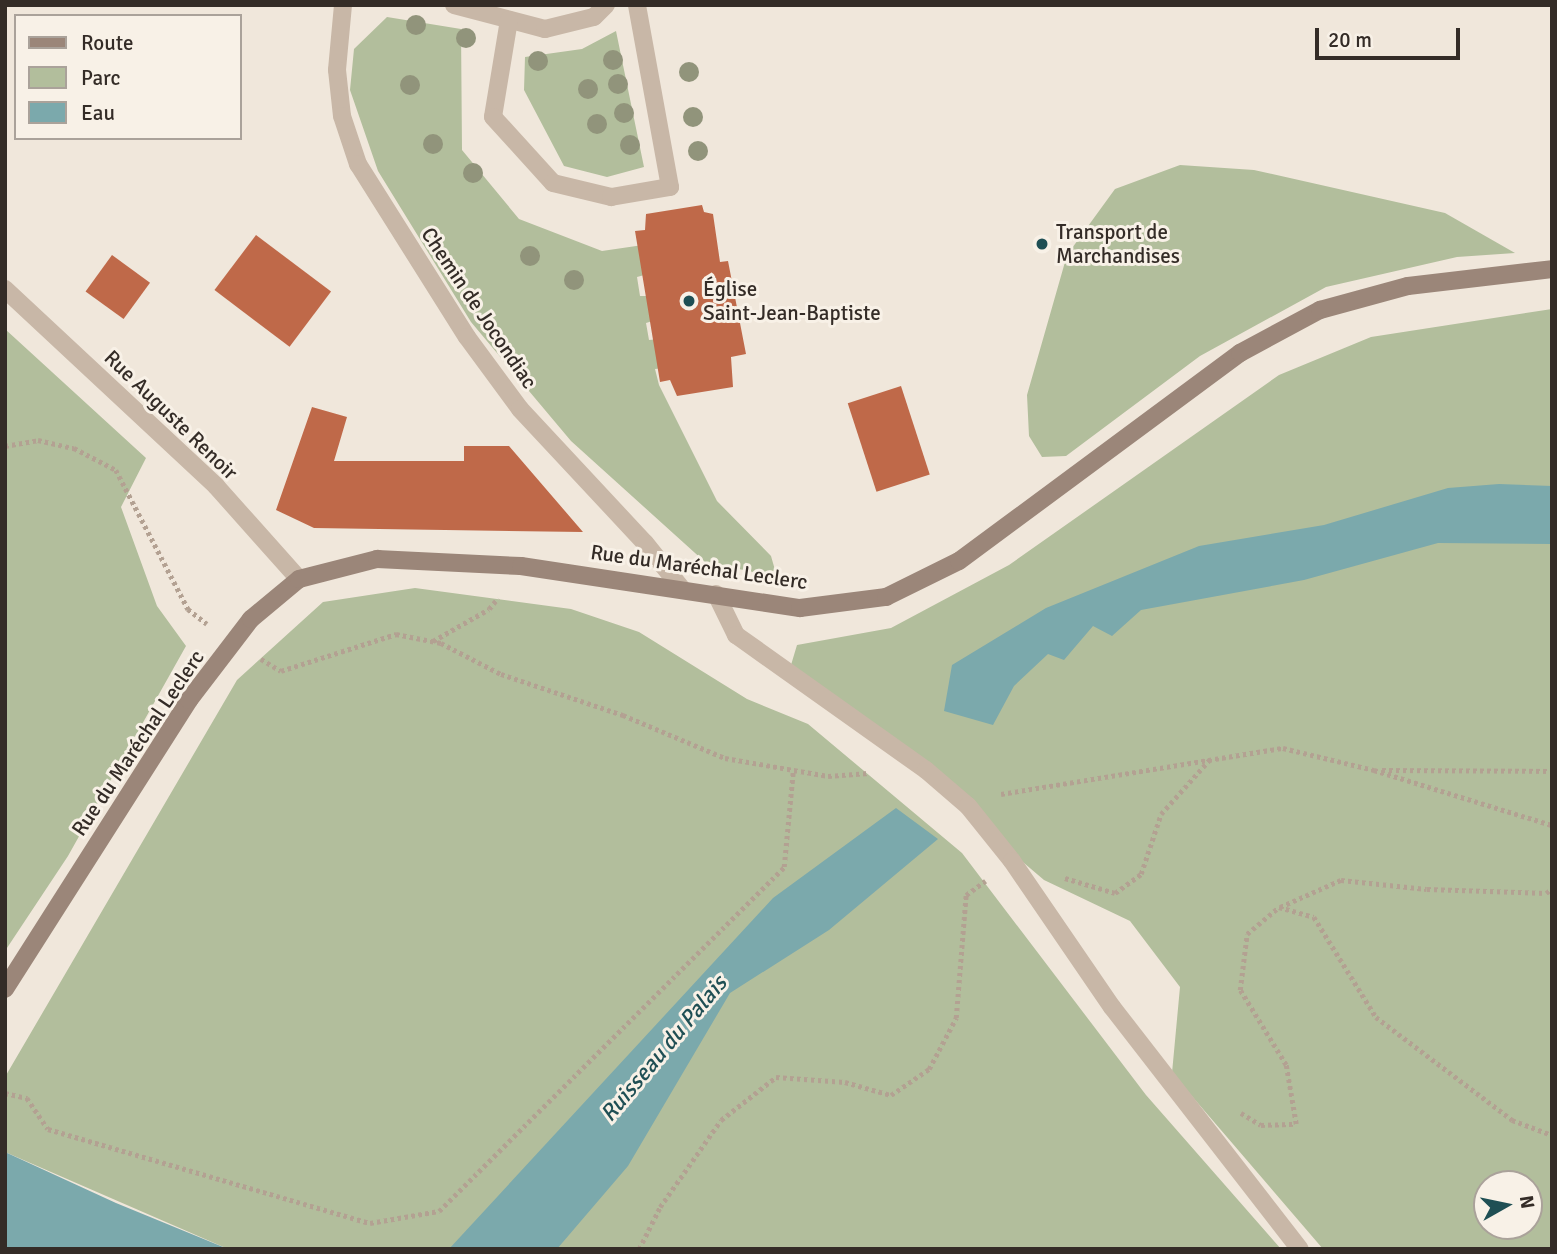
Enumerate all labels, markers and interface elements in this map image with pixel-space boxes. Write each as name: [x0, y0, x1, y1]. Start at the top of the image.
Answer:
legend: [14, 14, 242, 140]
scale bar: [1319, 14, 1464, 58]
text: 20 m: [1328, 27, 1372, 53]
text: Route: [81, 30, 133, 56]
text: Parc: [81, 65, 120, 91]
text: Eau: [81, 100, 115, 126]
place label: Transport de Marchandises: [1056, 219, 1180, 269]
street label: Chemin de Jocondiac: [416, 223, 542, 393]
marker: Transport de Marchandises: [1034, 236, 1050, 252]
place label: Église Saint-Jean-Baptiste: [703, 276, 881, 326]
marker: Église Saint-Jean-Baptiste: [681, 293, 697, 309]
street label: Rue Auguste Renoir: [99, 345, 243, 485]
street label: Rue du Maréchal Leclerc: [589, 539, 809, 595]
street label: Rue du Maréchal Leclerc: [66, 645, 210, 841]
water label: Ruisseau du Palais: [595, 970, 733, 1128]
north arrow: [1473, 1170, 1543, 1240]
text: N: [1514, 1194, 1540, 1210]

